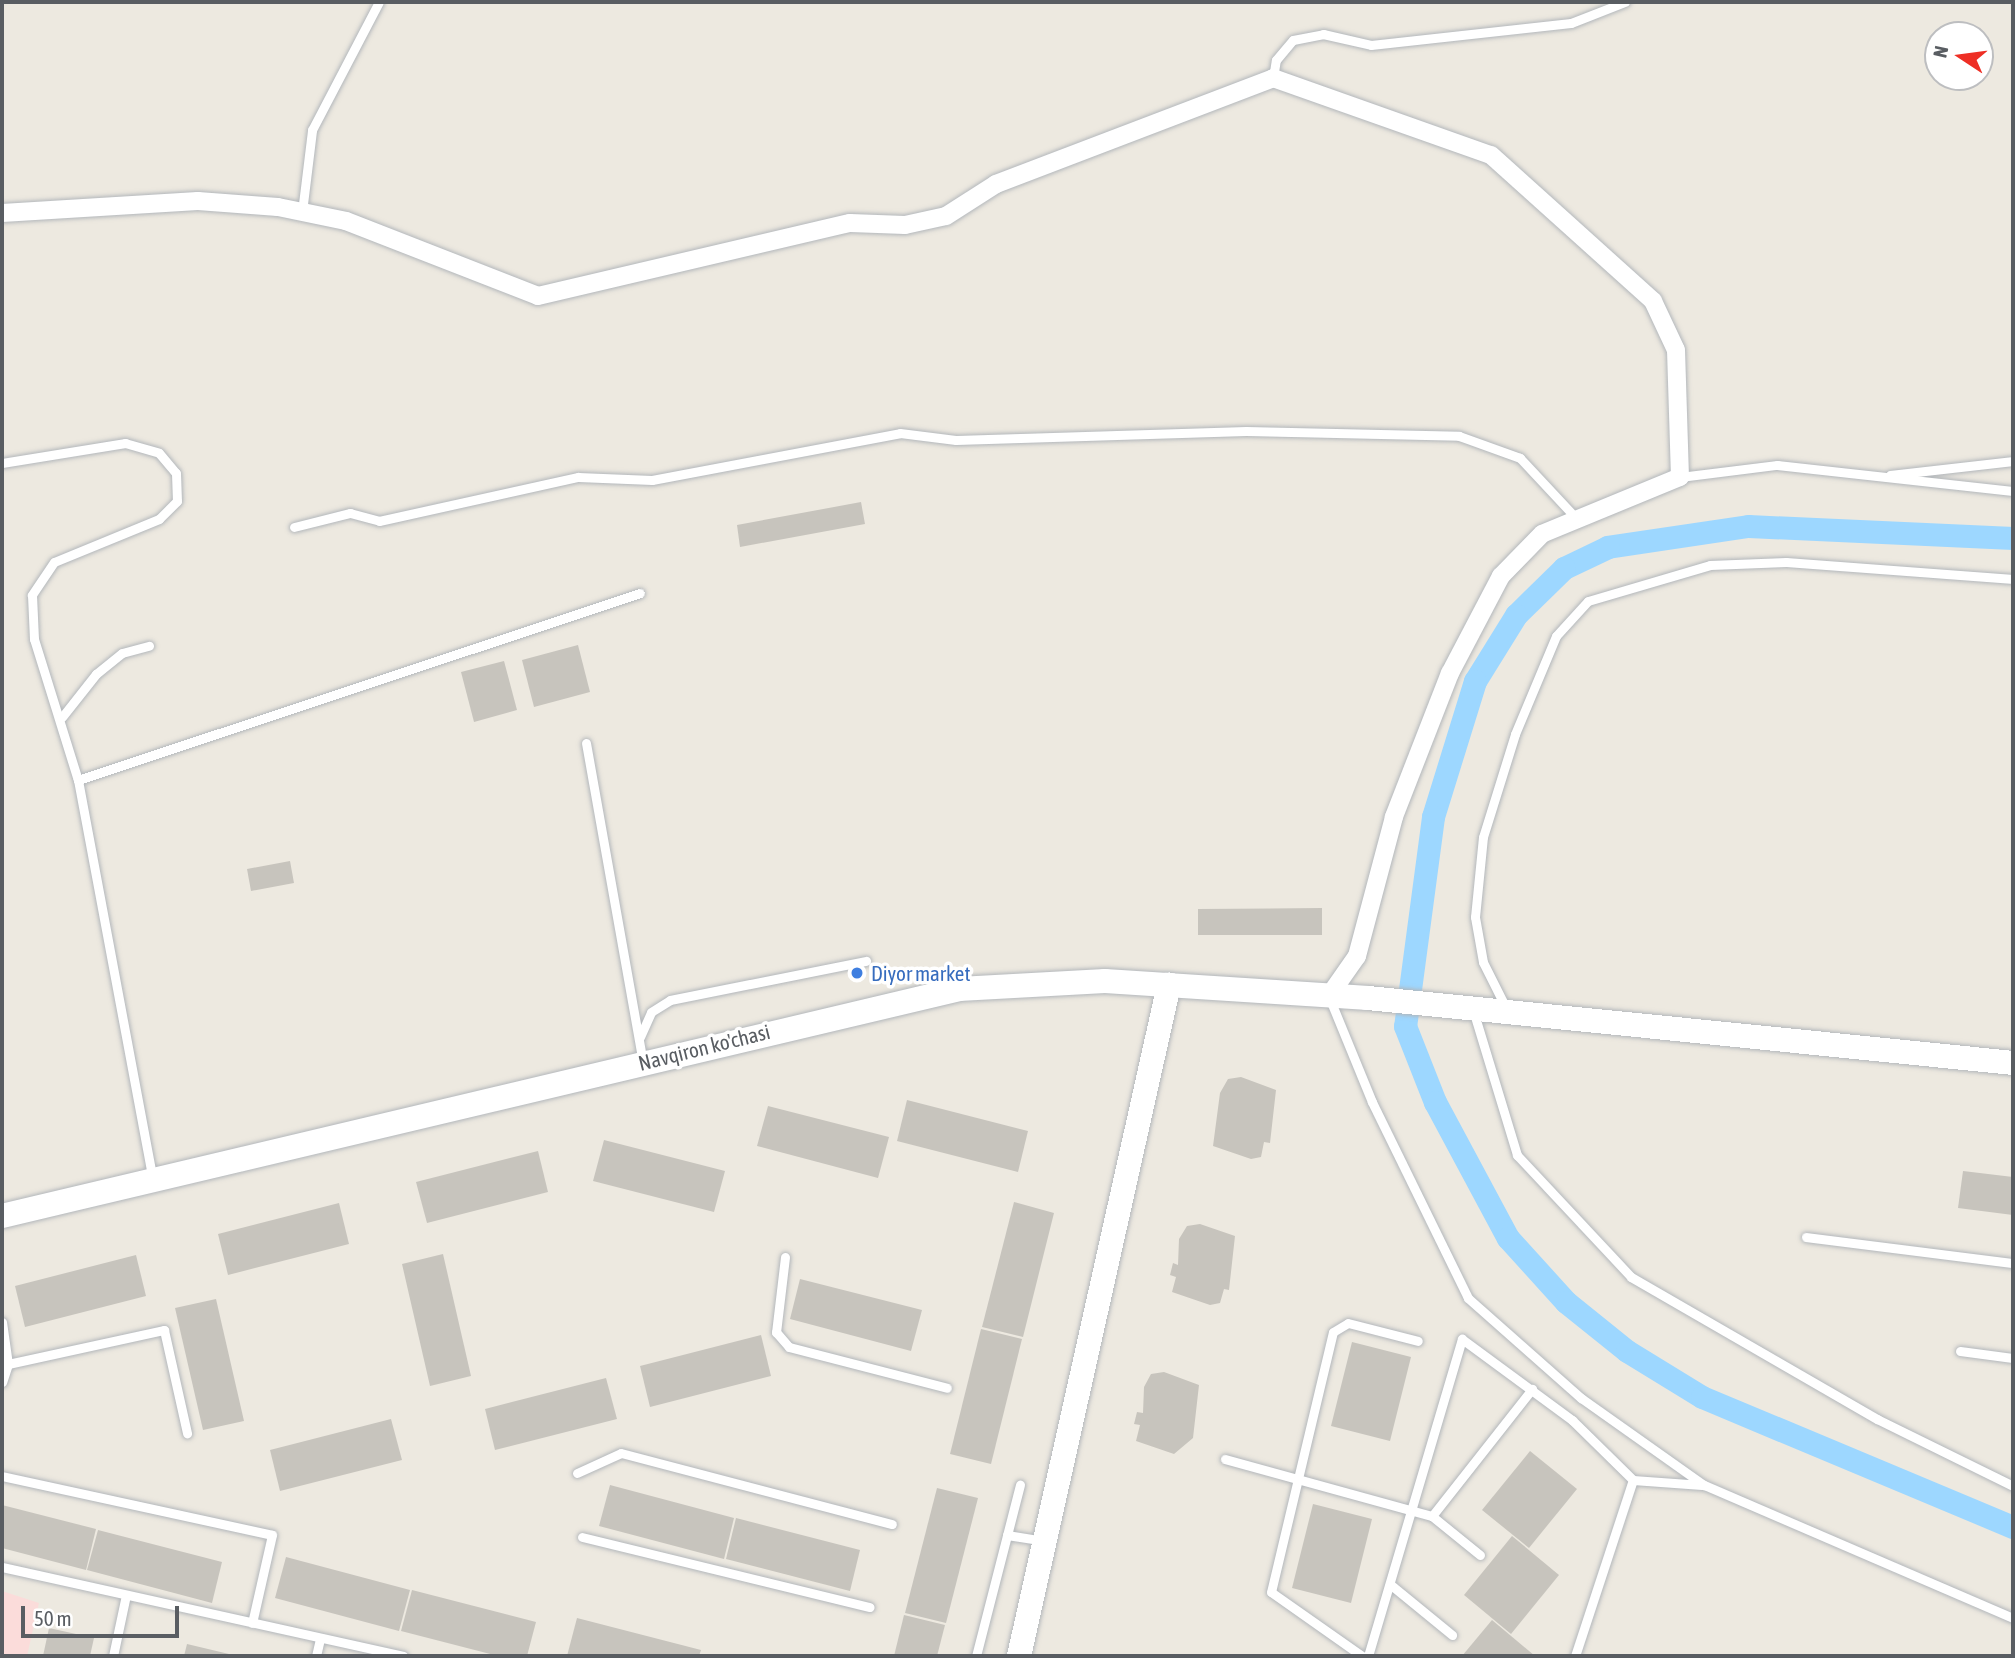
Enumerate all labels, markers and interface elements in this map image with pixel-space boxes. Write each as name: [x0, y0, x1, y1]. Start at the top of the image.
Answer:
north arrow: [1924, 21, 1994, 91]
text: N: [1929, 44, 1952, 60]
place label: Diyor market: [871, 960, 970, 986]
marker: Diyor market: [849, 965, 865, 981]
street label: Navqiron ko'chasi: [635, 1018, 773, 1076]
scale bar: [24, 1592, 182, 1636]
text: 50 m: [34, 1606, 72, 1630]

